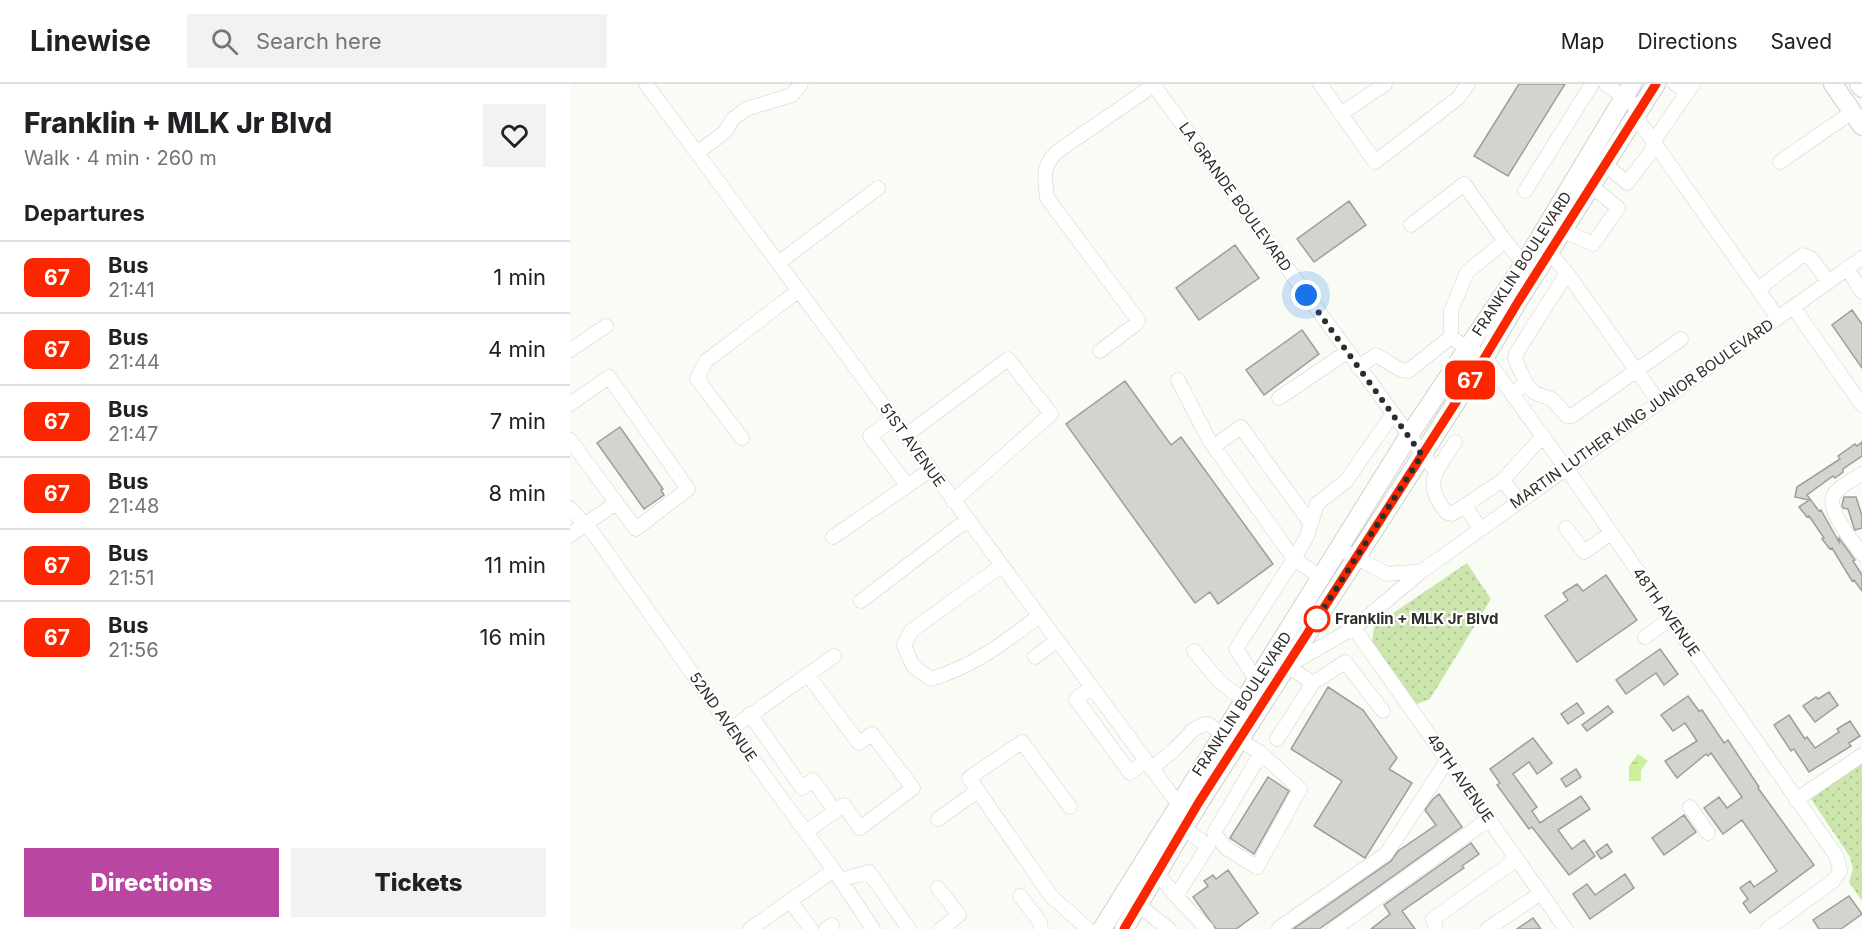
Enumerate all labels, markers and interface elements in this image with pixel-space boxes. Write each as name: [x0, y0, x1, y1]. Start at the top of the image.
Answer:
search box: [187, 14, 607, 68]
text: Linewise: [30, 24, 151, 58]
icon: search: [208, 25, 241, 58]
text: Search here: [256, 28, 382, 54]
text: Map: [1561, 29, 1604, 54]
text: Directions: [1637, 29, 1738, 54]
text: Saved: [1771, 29, 1832, 54]
button: heart: [483, 104, 546, 167]
text: Franklin + MLK Jr Blvd: [24, 106, 332, 140]
street label: LA GRANDE BOULEVARD: [1175, 118, 1296, 275]
text: Walk · 4 min · 260 m: [24, 146, 217, 170]
street label: FRANKLIN BOULEVARD: [1468, 188, 1575, 340]
text: Departures: [24, 200, 145, 226]
text: Bus: [108, 252, 149, 278]
text: 1 min: [493, 264, 546, 290]
text: 67: [44, 265, 70, 290]
text: 21:41: [108, 278, 155, 302]
your location: [1291, 280, 1321, 310]
street label: MARTIN LUTHER KING JUNIOR BOULEVARD: [1506, 315, 1777, 512]
text: Bus: [108, 324, 149, 350]
text: 4 min: [488, 336, 546, 362]
text: 67: [44, 337, 70, 362]
text: 21:44: [108, 350, 160, 374]
line badge: 67: [1443, 360, 1497, 400]
text: 67: [1457, 368, 1483, 393]
text: Bus: [108, 396, 149, 422]
street label: 51ST AVENUE: [876, 399, 949, 490]
text: 7 min: [490, 408, 546, 434]
text: 67: [44, 409, 70, 434]
text: 21:47: [108, 422, 158, 446]
text: Bus: [108, 468, 149, 494]
text: 8 min: [489, 480, 546, 506]
text: 67: [44, 481, 70, 506]
text: 21:48: [108, 494, 159, 518]
text: Bus: [108, 540, 149, 566]
text: 11 min: [484, 552, 546, 578]
text: 67: [44, 553, 70, 578]
street label: 48TH AVENUE: [1629, 564, 1704, 660]
text: 21:51: [108, 566, 154, 590]
marker: Franklin + MLK Jr Blvd: [1304, 606, 1330, 632]
place label: Franklin + MLK Jr Blvd: [1335, 609, 1498, 628]
text: Bus: [108, 612, 149, 638]
text: 16 min: [480, 624, 546, 650]
text: 67: [44, 625, 70, 650]
street label: FRANKLIN BOULEVARD: [1188, 628, 1295, 780]
text: 21:56: [108, 638, 159, 662]
street label: 52ND AVENUE: [686, 668, 761, 765]
street label: 49TH AVENUE: [1423, 730, 1498, 826]
button: Directions: [24, 848, 279, 917]
button: Tickets: [291, 848, 546, 917]

